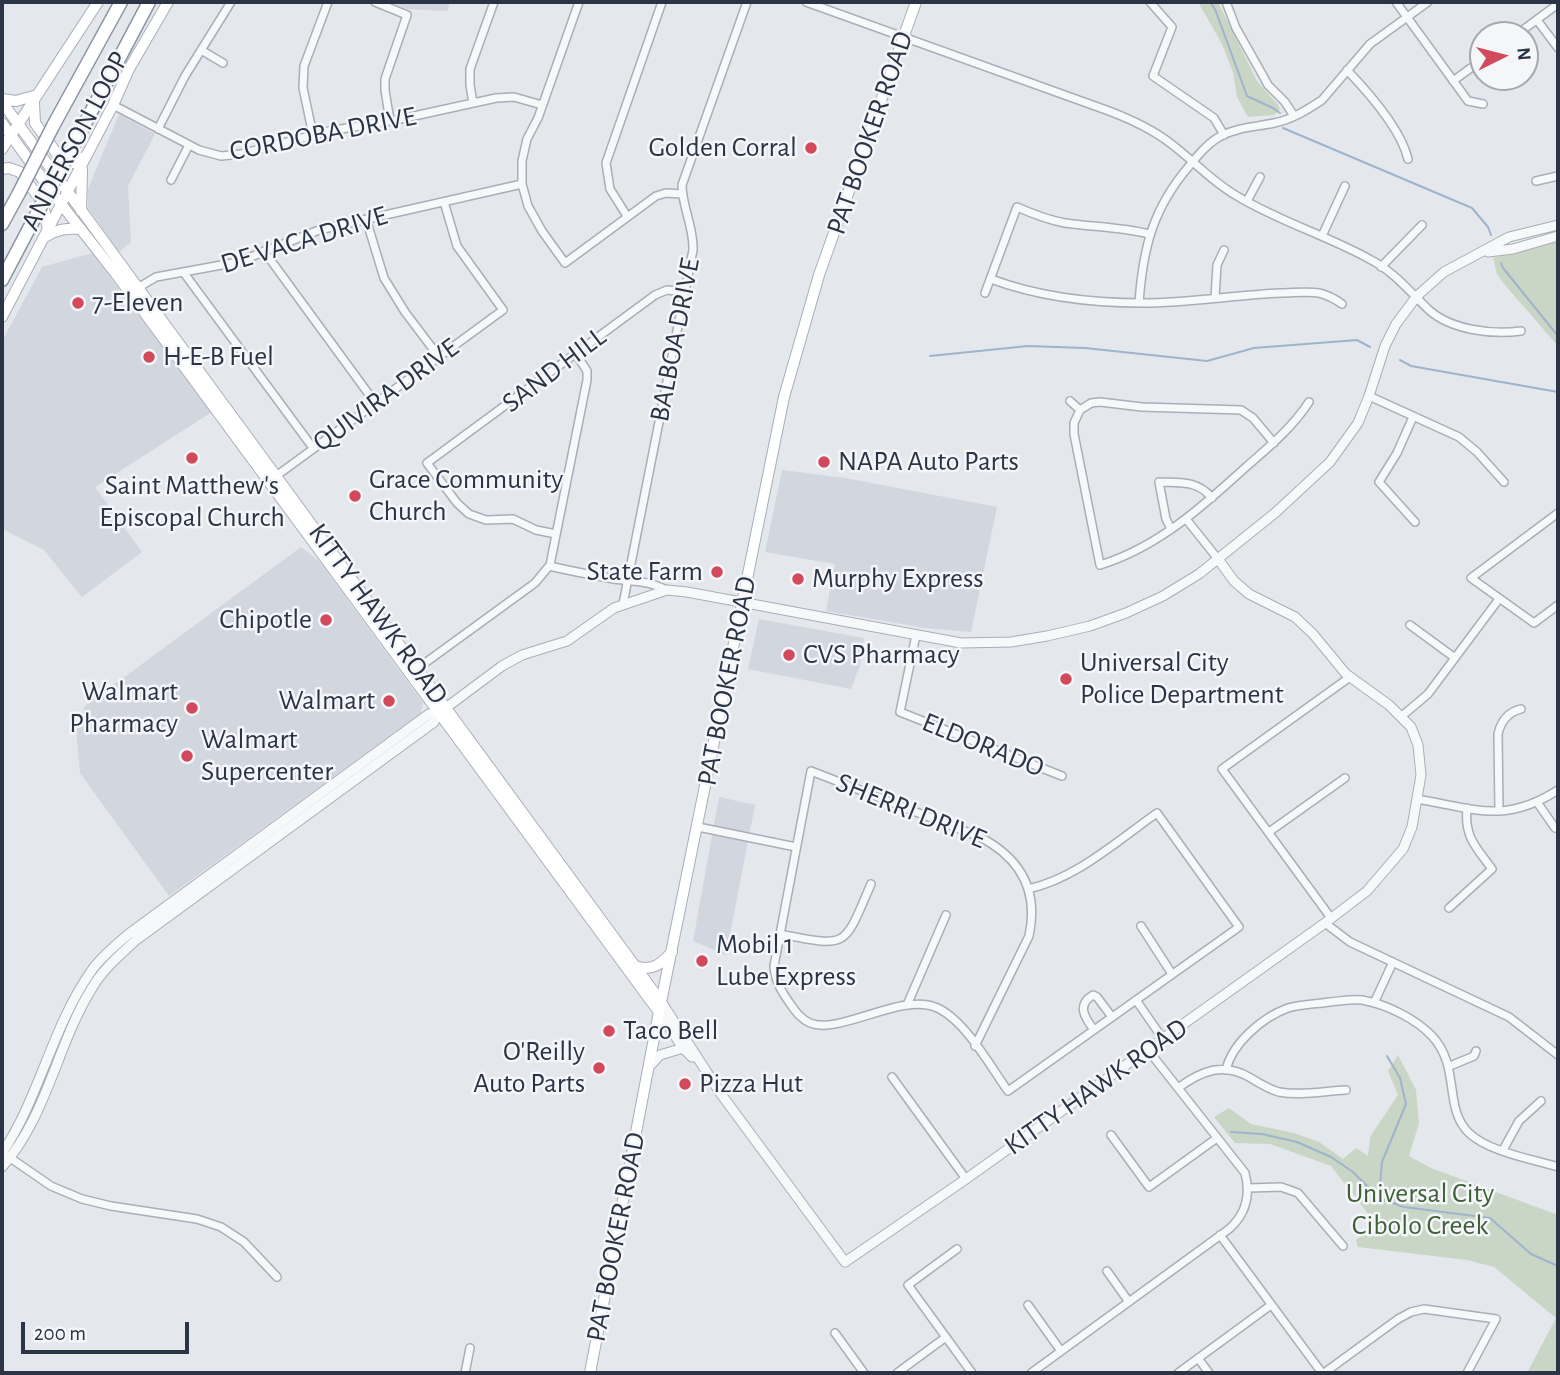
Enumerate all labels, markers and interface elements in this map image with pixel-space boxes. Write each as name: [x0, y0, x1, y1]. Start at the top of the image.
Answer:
north arrow: [1469, 21, 1539, 91]
street label: PAT BOOKER ROAD: [820, 27, 920, 239]
street label: ANDERSON LOOP: [14, 46, 136, 236]
text: N: [1513, 46, 1534, 62]
street label: CORDOBA DRIVE: [227, 99, 419, 169]
place label: Golden Corral: [648, 131, 797, 165]
marker: Golden Corral: [803, 140, 819, 156]
street label: DE VACA DRIVE: [217, 199, 391, 281]
street label: BALBOA DRIVE: [643, 255, 707, 425]
place label: 7-Eleven: [92, 286, 184, 320]
marker: 7-Eleven: [70, 295, 86, 311]
street label: SAND HILL: [495, 320, 613, 420]
street label: QUIVIRA DRIVE: [307, 331, 465, 459]
place label: H-E-B Fuel: [163, 340, 274, 374]
marker: H-E-B Fuel: [141, 349, 157, 365]
place label: NAPA Auto Parts: [838, 445, 1019, 479]
marker: Saint Matthew's Episcopal Church: [184, 450, 200, 466]
marker: NAPA Auto Parts: [816, 454, 832, 470]
place label: Grace Community Church: [369, 463, 563, 529]
place label: Saint Matthew's Episcopal Church: [99, 469, 285, 535]
marker: Grace Community Church: [347, 488, 363, 504]
street label: KITTY HAWK ROAD: [301, 517, 455, 711]
place label: State Farm: [586, 555, 703, 589]
place label: Murphy Express: [812, 562, 984, 596]
marker: State Farm: [709, 564, 725, 580]
marker: Murphy Express: [790, 571, 806, 587]
street label: PAT BOOKER ROAD: [690, 573, 764, 789]
place label: Chipotle: [219, 603, 312, 637]
marker: Chipotle: [318, 612, 334, 628]
place label: CVS Pharmacy: [803, 638, 960, 672]
place label: Universal City Police Department: [1080, 646, 1284, 712]
marker: CVS Pharmacy: [781, 647, 797, 663]
marker: Universal City Police Department: [1058, 671, 1074, 687]
place label: Walmart Pharmacy: [69, 675, 178, 741]
place label: Walmart: [279, 684, 375, 718]
marker: Walmart: [381, 693, 397, 709]
marker: Walmart Pharmacy: [184, 700, 200, 716]
street label: ELDORADO: [917, 705, 1049, 785]
place label: Walmart Supercenter: [201, 723, 333, 789]
marker: Walmart Supercenter: [179, 748, 195, 764]
street label: SHERRI DRIVE: [831, 766, 991, 856]
place label: Mobil 1 Lube Express: [716, 928, 856, 994]
marker: Mobil 1 Lube Express: [694, 953, 710, 969]
street label: KITTY HAWK ROAD: [998, 1011, 1194, 1163]
place label: Taco Bell: [623, 1014, 718, 1048]
marker: Taco Bell: [601, 1023, 617, 1039]
place label: O'Reilly Auto Parts: [473, 1035, 585, 1101]
marker: O'Reilly Auto Parts: [591, 1060, 607, 1076]
place label: Pizza Hut: [699, 1067, 803, 1101]
marker: Pizza Hut: [677, 1076, 693, 1092]
street label: PAT BOOKER ROAD: [579, 1129, 653, 1345]
park label: Universal City Cibolo Creek: [1346, 1177, 1494, 1243]
scale bar: [24, 1308, 192, 1352]
text: 200 m: [34, 1323, 86, 1344]

